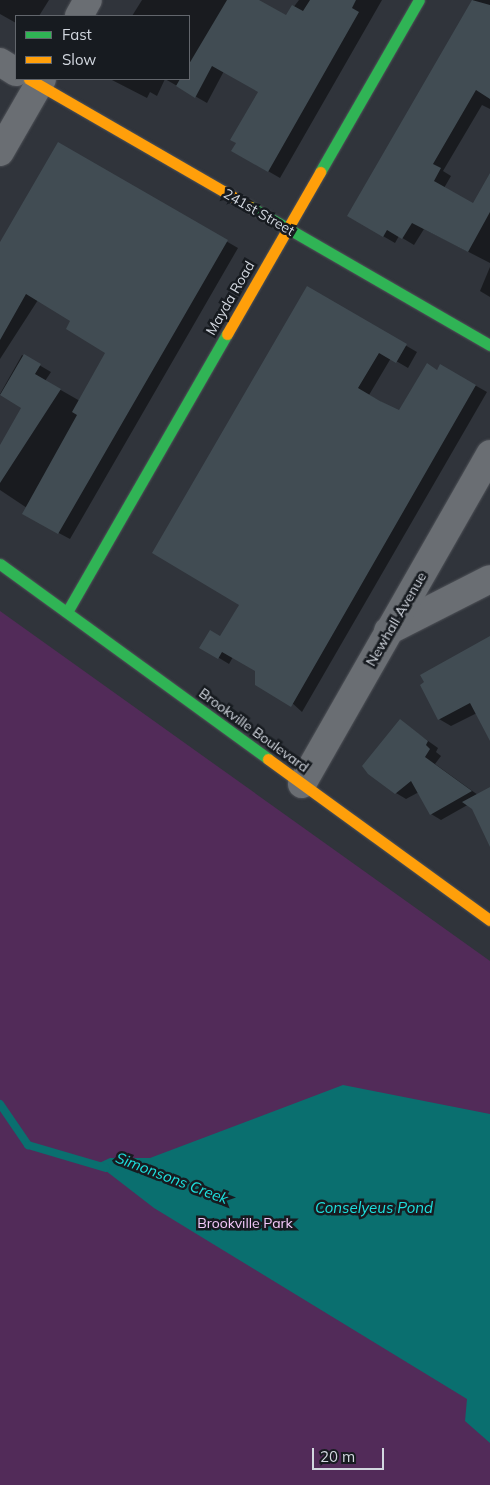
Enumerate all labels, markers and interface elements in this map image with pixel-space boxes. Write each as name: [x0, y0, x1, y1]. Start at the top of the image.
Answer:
legend: [15, 15, 190, 80]
text: Fast: [62, 25, 92, 44]
text: Slow: [62, 50, 96, 69]
street label: 241st Street: [220, 185, 298, 239]
street label: Mayda Road: [202, 258, 258, 338]
street label: Newhall Avenue: [362, 569, 430, 669]
street label: Brookville Boulevard: [196, 684, 312, 776]
water label: Simonsons Creek: [113, 1148, 231, 1208]
water label: Conselyeus Pond: [315, 1199, 433, 1217]
park label: Brookville Park: [197, 1215, 293, 1231]
scale bar: [315, 1438, 388, 1470]
text: 20 m: [320, 1447, 355, 1466]

